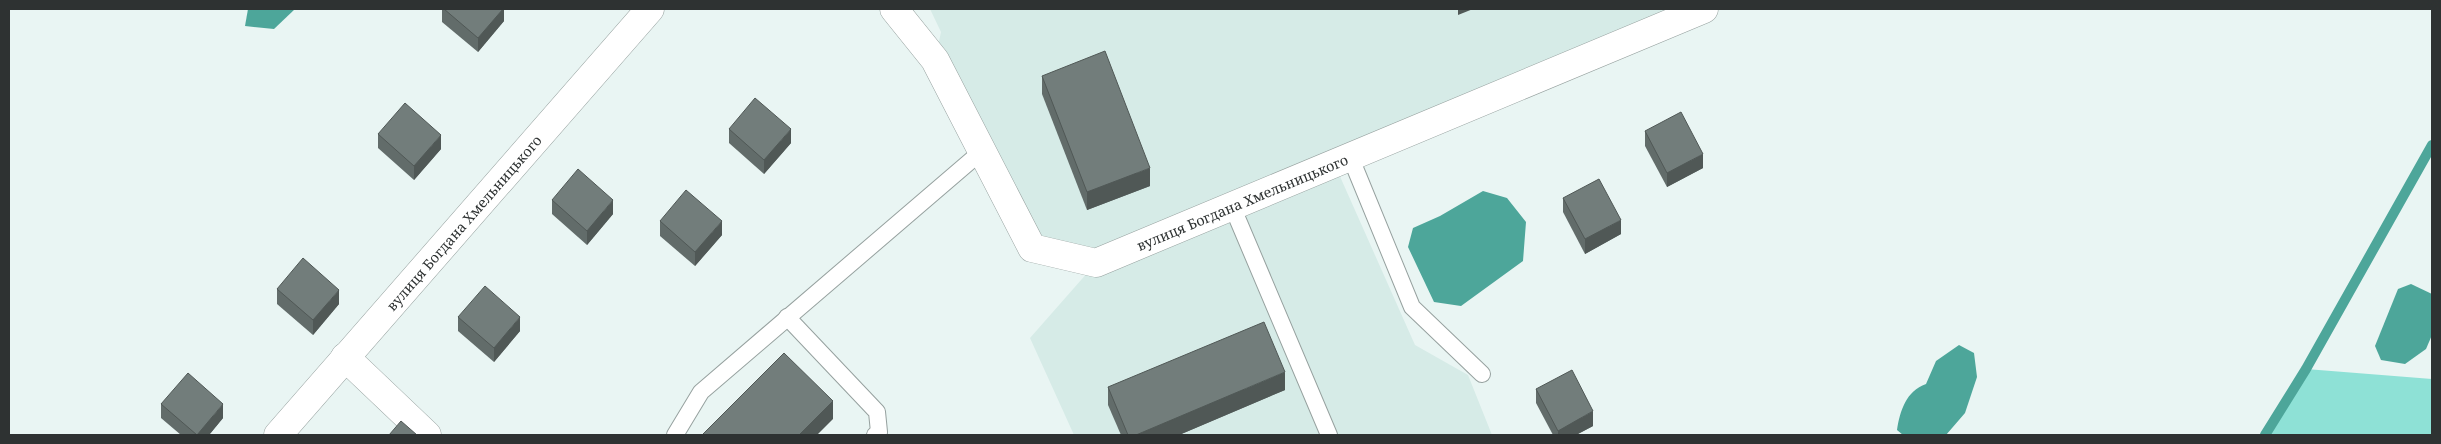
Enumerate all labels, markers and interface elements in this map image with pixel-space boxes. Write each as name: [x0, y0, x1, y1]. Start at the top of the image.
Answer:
street label: вулиця Богдана Хмельницького: [382, 131, 545, 314]
street label: вулиця Богдана Хмельницького: [1134, 149, 1350, 255]

